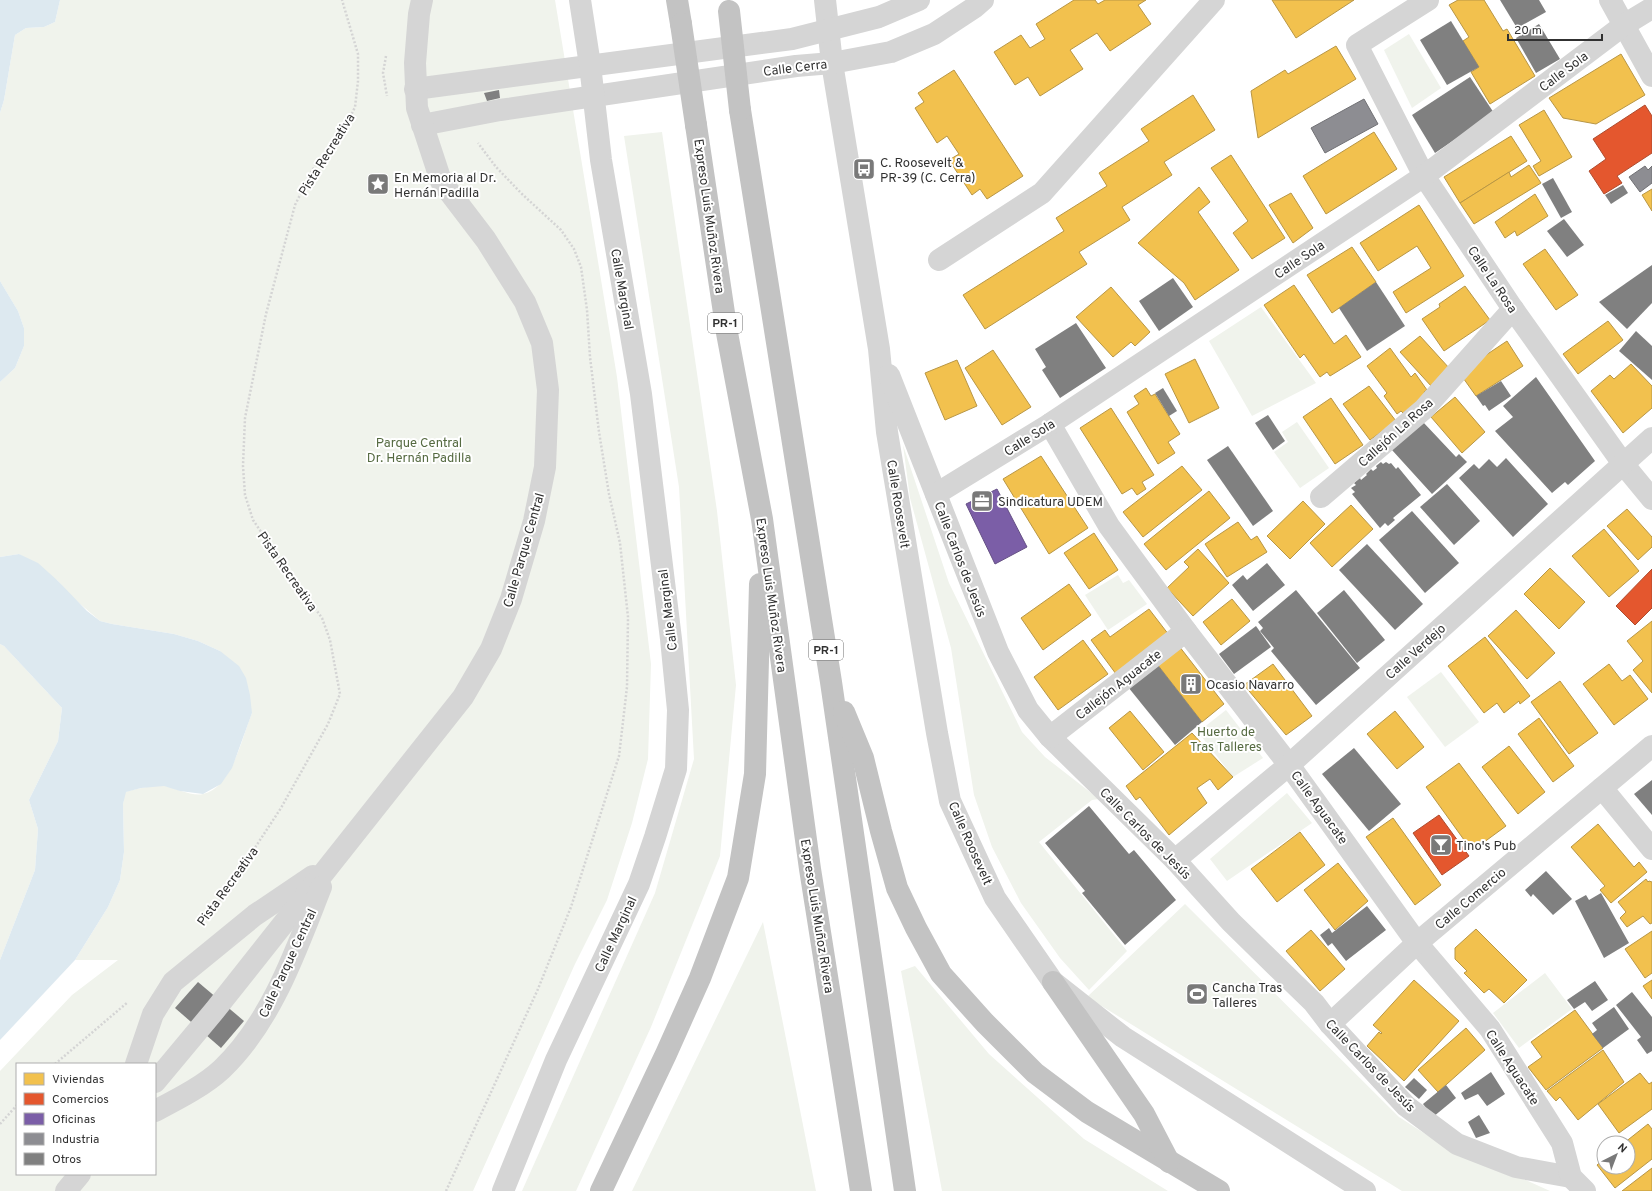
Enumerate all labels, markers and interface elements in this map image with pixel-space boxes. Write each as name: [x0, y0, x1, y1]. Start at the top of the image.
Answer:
scale bar: [1508, 16, 1602, 42]
text: 20 m: [1514, 23, 1542, 39]
street label: Calle Sola: [1537, 49, 1592, 96]
street label: Calle Cerra: [762, 57, 828, 81]
street label: Pista Recreativa: [296, 111, 359, 199]
street label: Expreso Luis Muñoz Rivera: [689, 138, 727, 295]
bus stop icon: C. Roosevelt & PR-39 (C. Cerra): [851, 156, 877, 182]
place label: C. Roosevelt & PR-39 (C. Cerra): [880, 156, 976, 187]
place icon: En Memoria al Dr. Hernán Padilla: [365, 171, 391, 197]
place label: En Memoria al Dr. Hernán Padilla: [394, 171, 496, 202]
street label: Calle Sola: [1272, 238, 1328, 283]
street label: Calle La Rosa: [1463, 244, 1520, 317]
street label: Calle Marginal: [606, 247, 636, 331]
road number: PR-1: [708, 313, 742, 333]
street label: Callejón La Rosa: [1356, 396, 1437, 471]
street label: Calle Sola: [1002, 417, 1059, 461]
park label: Parque Central Dr. Hernán Padilla: [367, 436, 471, 467]
street label: Calle Roosevelt: [882, 459, 912, 550]
office icon: Sindicatura UDEM: [969, 488, 995, 514]
street label: Calle Parque Central: [501, 491, 549, 610]
place label: Sindicatura UDEM: [998, 495, 1103, 511]
street label: Calle Carlos de Jesús: [930, 499, 989, 620]
street label: Expreso Luis Muñoz Rivera: [751, 517, 789, 674]
street label: Pista Recreativa: [253, 529, 320, 615]
street label: Calle Marginal: [656, 568, 682, 652]
street label: Calle Verdejo: [1383, 621, 1450, 684]
road number: PR-1: [809, 640, 843, 660]
street label: Callejón Aguacate: [1073, 647, 1165, 724]
building icon: Ocasio Navarro: [1178, 671, 1204, 697]
place label: Ocasio Navarro: [1206, 678, 1294, 694]
park label: Huerto de Tras Talleres: [1190, 725, 1262, 756]
street label: Calle Aguacate: [1286, 768, 1350, 848]
street label: Calle Carlos de Jesús: [1095, 785, 1194, 884]
street label: Calle Roosevelt: [944, 800, 995, 888]
bar icon: Tino's Pub: [1428, 832, 1454, 858]
street label: Expreso Luis Muñoz Rivera: [796, 838, 836, 995]
place label: Tino's Pub: [1456, 839, 1516, 855]
street label: Pista Recreativa: [195, 845, 263, 930]
street label: Calle Comercio: [1432, 865, 1510, 934]
street label: Calle Marginal: [592, 894, 641, 975]
street label: Calle Parque Central: [257, 907, 321, 1021]
sports icon: Cancha Tras Talleres: [1184, 981, 1210, 1007]
place label: Cancha Tras Talleres: [1212, 981, 1282, 1012]
street label: Calle Carlos de Jesús: [1321, 1017, 1418, 1116]
street label: Calle Aguacate: [1481, 1027, 1542, 1109]
legend: [16, 1063, 156, 1175]
text: Viviendas: [52, 1072, 104, 1088]
text: Comercios: [52, 1092, 109, 1108]
text: Oficinas: [52, 1112, 96, 1128]
text: Industria: [52, 1132, 99, 1148]
north arrow: [1596, 1135, 1636, 1175]
text: N: [1614, 1140, 1630, 1156]
text: Otros: [52, 1152, 81, 1168]

